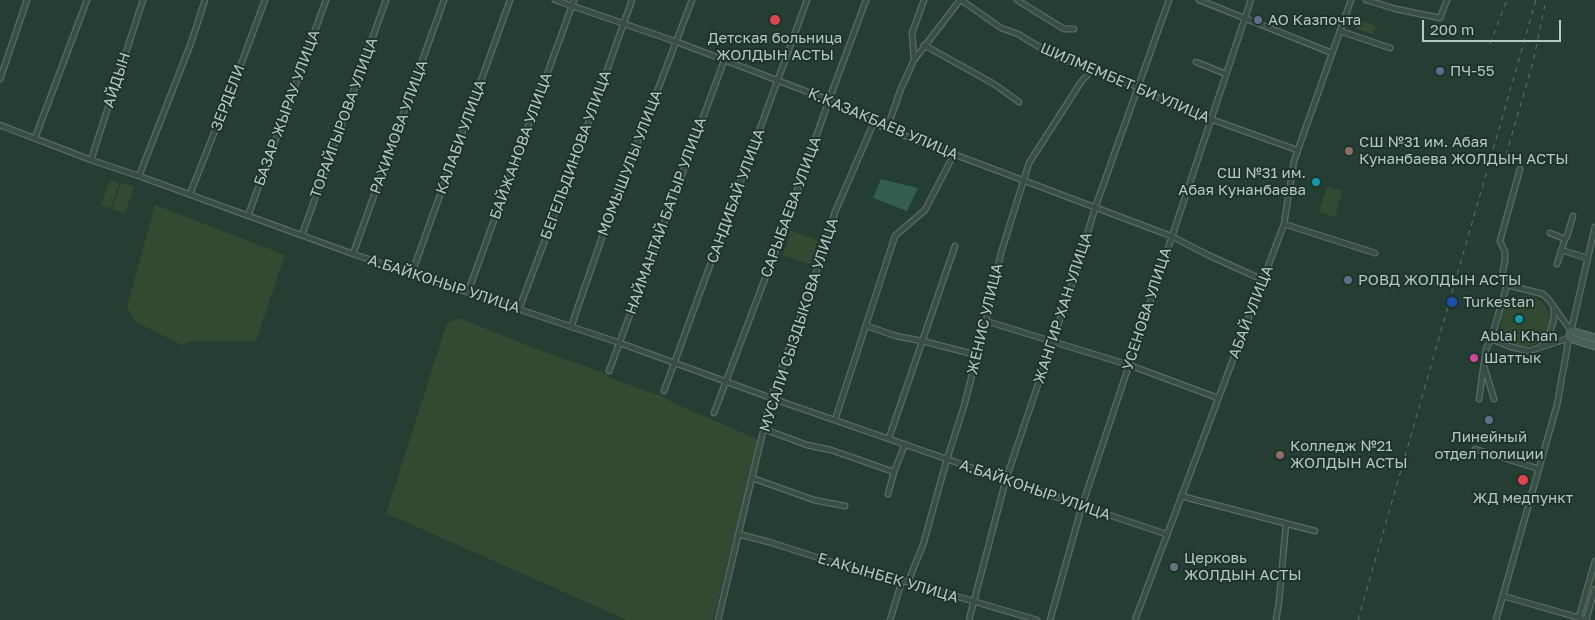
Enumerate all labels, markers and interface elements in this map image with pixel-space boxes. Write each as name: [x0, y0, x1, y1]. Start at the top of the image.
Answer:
scale bar: [1425, 10, 1564, 42]
place label: АО Казпочта: [1268, 11, 1361, 29]
marker: Детская больница ЖОЛДЫН АСТЫ: [768, 13, 782, 27]
marker: АО Казпочта: [1252, 14, 1264, 26]
text: 200 m: [1430, 20, 1474, 38]
street label: БАЗАР ЖЫРАУ УЛИЦА: [250, 27, 324, 189]
place label: Детская больница ЖОЛДЫН АСТЫ: [708, 29, 842, 64]
street label: ТОРАЙГЫРОВА УЛИЦА: [307, 35, 381, 201]
street label: ШИЛМЕМБЕТ БИ УЛИЦА: [1038, 39, 1212, 127]
street label: АЙДЫН: [100, 50, 134, 110]
street label: РАХИМОВА УЛИЦА: [366, 58, 432, 196]
street label: ЗЕРДЕЛИ: [207, 62, 249, 134]
place label: ПЧ-55: [1450, 62, 1494, 80]
marker: ПЧ-55: [1434, 65, 1446, 77]
street label: БЕГЕЛЬДИНОВА УЛИЦА: [537, 68, 615, 242]
street label: БАЙЖАНОВА УЛИЦА: [486, 70, 556, 222]
street label: КАЛАБИ УЛИЦА: [432, 77, 490, 197]
street label: К.КАЗАКБАЕВ УЛИЦА: [805, 84, 961, 164]
street label: МОМЫШУЛЫ УЛИЦА: [594, 87, 666, 239]
street label: НАЙМАНТАЙ БАТЫР УЛИЦА: [622, 115, 710, 317]
street label: САНДИБАЙ УЛИЦА: [703, 126, 769, 266]
place label: СШ №31 им. Абая Кунанбаева ЖОЛДЫН АСТЫ: [1359, 133, 1569, 168]
street label: САРЫБАЕВА УЛИЦА: [757, 134, 825, 280]
marker: СШ №31 им. Абая Кунанбаева ЖОЛДЫН АСТЫ: [1343, 145, 1355, 157]
place label: СШ №31 им. Абая Кунанбаева: [1178, 164, 1306, 199]
marker: СШ №31 им. Абая Кунанбаева: [1310, 176, 1322, 188]
street label: МУСАЛИ СЫЗДЫКОВА УЛИЦА: [756, 216, 842, 434]
street label: ЖАНГИР ХАН УЛИЦА: [1030, 230, 1096, 386]
street label: УСЕНОВА УЛИЦА: [1119, 245, 1175, 373]
street label: А.БАЙКОНЫР УЛИЦА: [366, 251, 522, 317]
street label: ЖЕНИС УЛИЦА: [963, 262, 1007, 376]
street label: АБАЙ УЛИЦА: [1225, 263, 1277, 361]
place label: РОВД ЖОЛДЫН АСТЫ: [1358, 271, 1521, 289]
marker: РОВД ЖОЛДЫН АСТЫ: [1342, 274, 1354, 286]
place label: Turkestan: [1463, 293, 1534, 311]
marker: Turkestan: [1445, 295, 1459, 309]
marker: Ablai Khan: [1513, 313, 1525, 325]
place label: Ablai Khan: [1480, 327, 1558, 345]
place label: Шаттык: [1484, 349, 1542, 367]
marker: Шаттык: [1468, 352, 1480, 364]
marker: Линейный отдел полиции: [1483, 414, 1495, 426]
place label: Линейный отдел полиции: [1434, 428, 1544, 463]
place label: Колледж №21 ЖОЛДЫН АСТЫ: [1290, 437, 1408, 472]
marker: Колледж №21 ЖОЛДЫН АСТЫ: [1274, 449, 1286, 461]
street label: А.БАЙКОНЫР УЛИЦА: [957, 456, 1113, 524]
marker: ЖД медпункт: [1516, 473, 1530, 487]
place label: ЖД медпункт: [1473, 489, 1573, 507]
street label: Е.АКЫНБЕК УЛИЦА: [815, 549, 961, 607]
place label: Церковь ЖОЛДЫН АСТЫ: [1184, 549, 1302, 584]
marker: Церковь ЖОЛДЫН АСТЫ: [1168, 561, 1180, 573]

